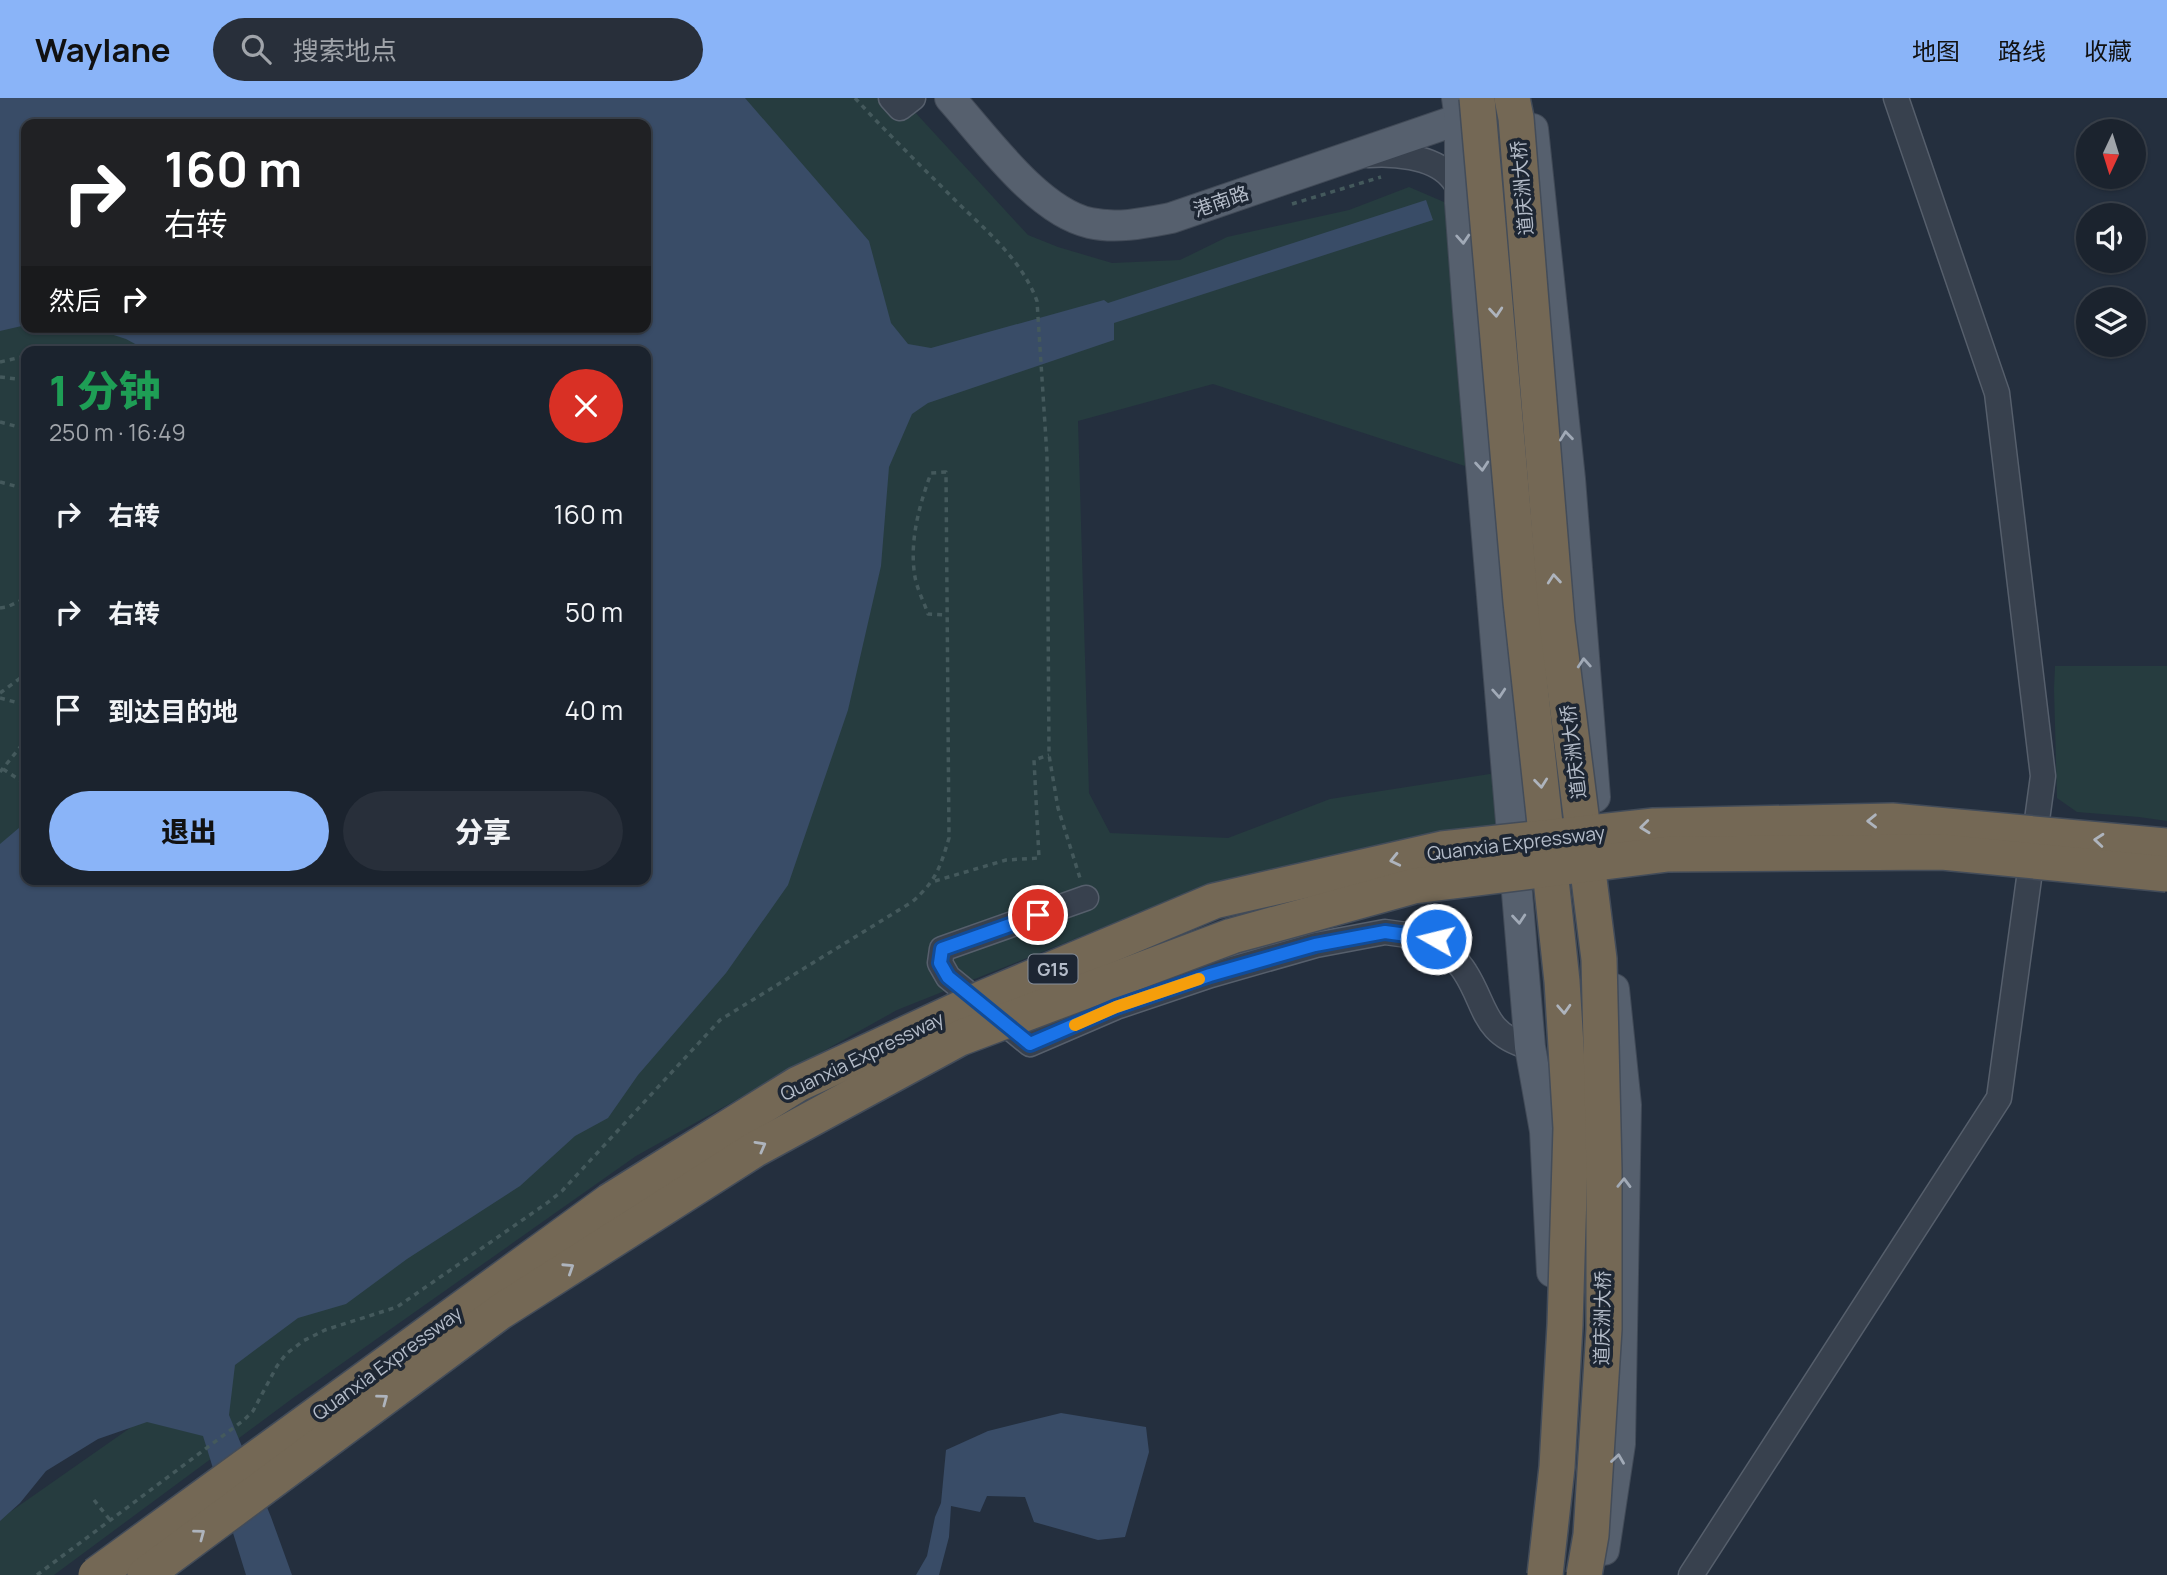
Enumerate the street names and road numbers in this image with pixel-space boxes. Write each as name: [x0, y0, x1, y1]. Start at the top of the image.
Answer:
street label: 道庆洲大桥: [1505, 140, 1539, 236]
street label: 港南路: [1190, 179, 1252, 223]
street label: 道庆洲大桥: [1554, 703, 1592, 801]
street label: Quanxia Expressway: [1426, 819, 1606, 867]
road number: G15: [1028, 954, 1078, 984]
street label: Quanxia Expressway: [776, 1005, 948, 1107]
street label: 道庆洲大桥: [1588, 1270, 1616, 1366]
street label: Quanxia Expressway: [307, 1300, 467, 1426]

